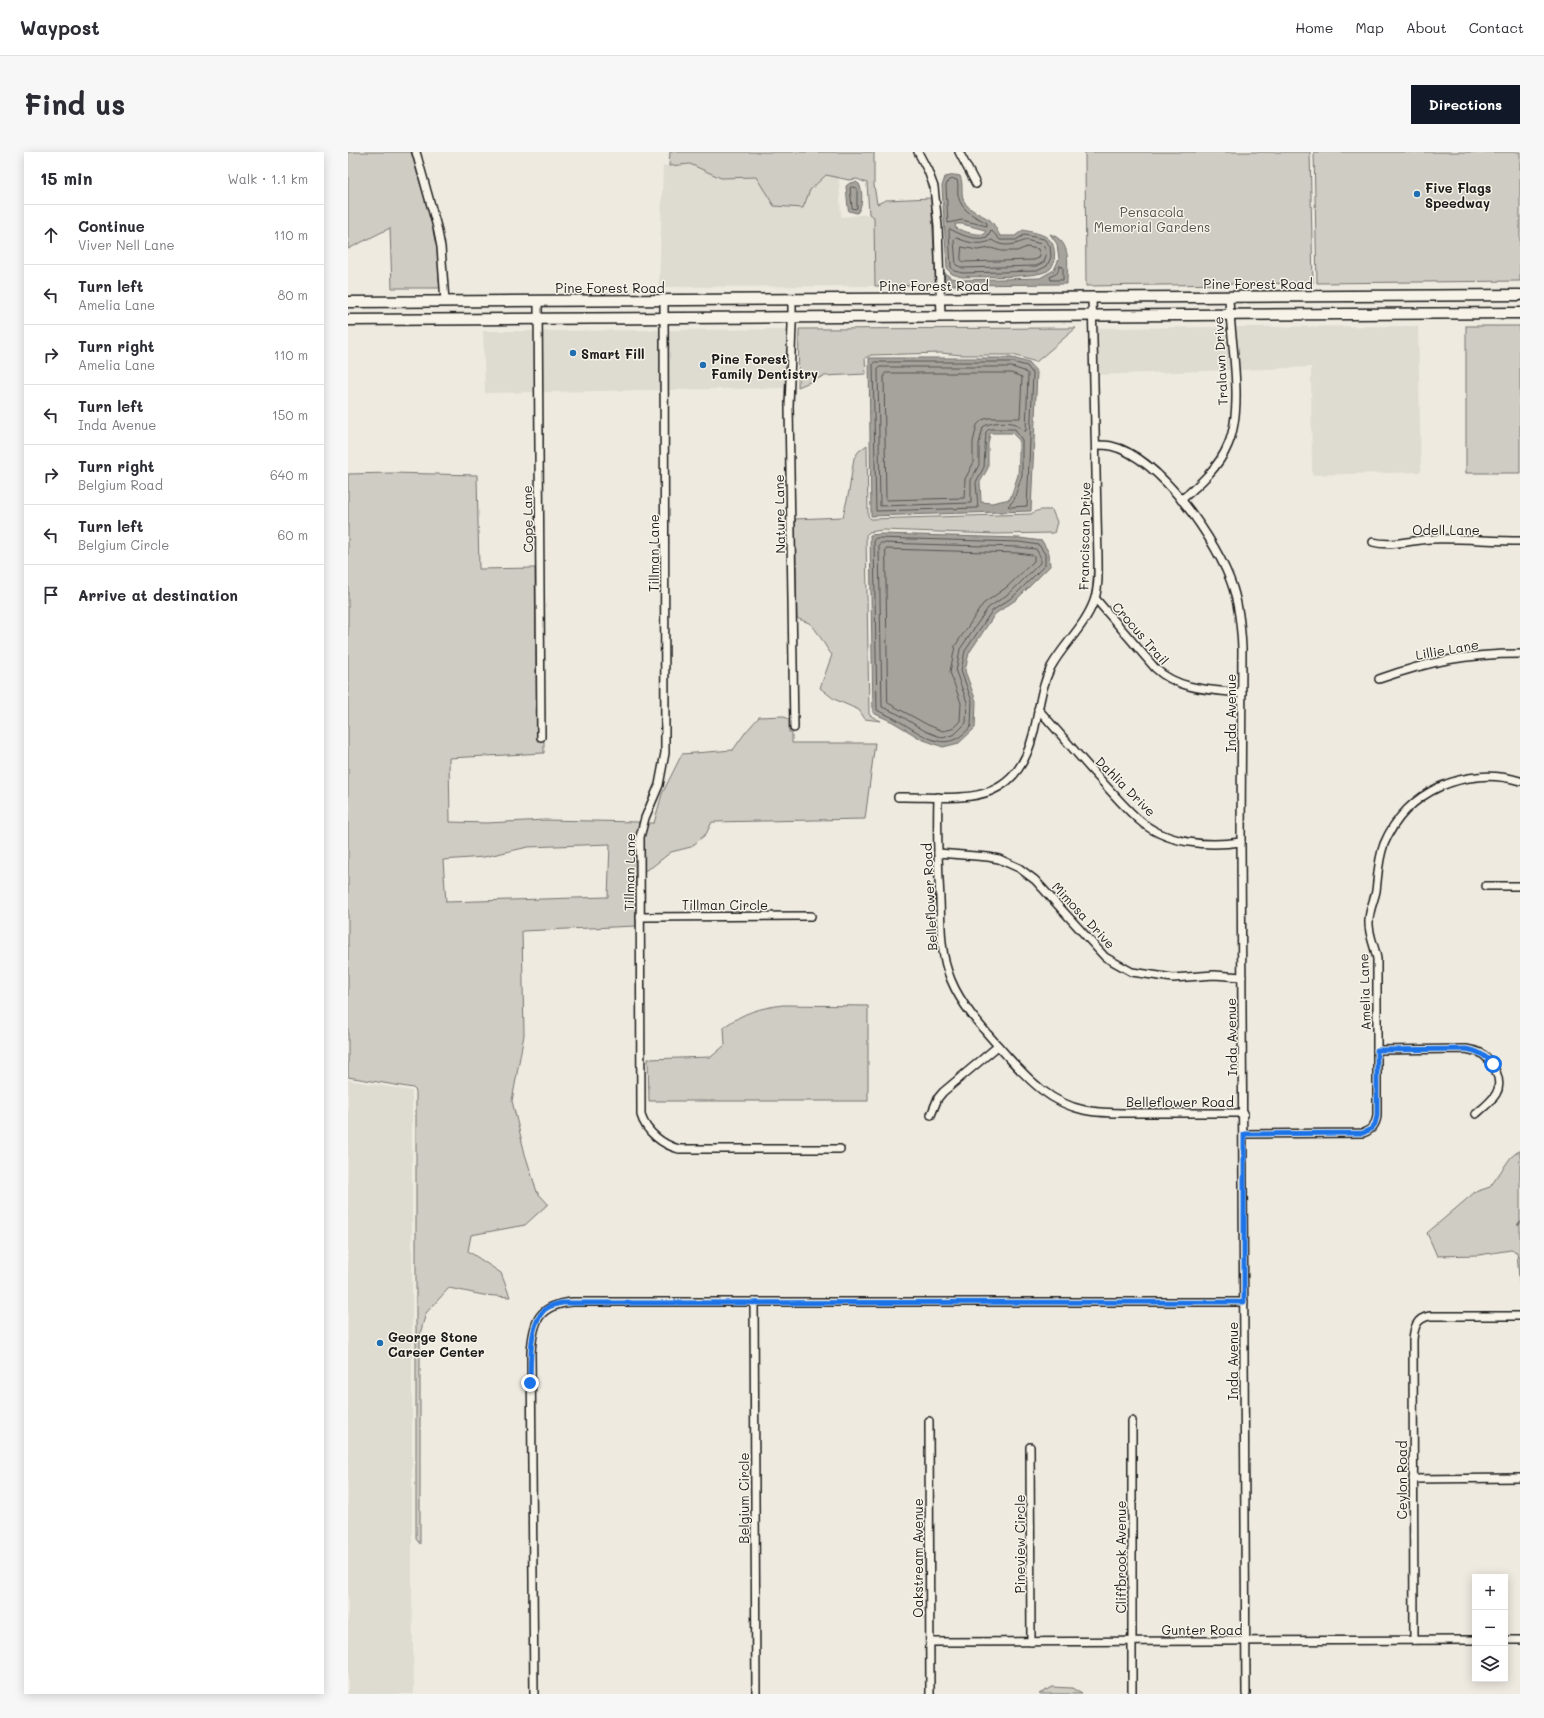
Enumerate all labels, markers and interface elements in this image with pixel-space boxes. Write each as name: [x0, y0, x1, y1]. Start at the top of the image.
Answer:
text: Waypost: [20, 15, 100, 40]
text: Home: [1295, 18, 1333, 37]
text: Map: [1355, 18, 1384, 37]
text: About: [1406, 18, 1447, 37]
text: Contact: [1469, 18, 1524, 37]
button: Directions: [1411, 85, 1520, 124]
text: Find us: [24, 86, 125, 122]
text: 15 min: [40, 167, 93, 189]
text: Walk · 1.1 km: [227, 170, 308, 187]
place label: Five Flags Speedway: [1425, 179, 1491, 212]
marker: Five Flags Speedway: [1412, 189, 1422, 199]
park label: Pensacola Memorial Gardens: [1094, 203, 1210, 235]
text: Continue: [78, 216, 145, 236]
icon: ahead: [40, 224, 62, 246]
text: 110 m: [274, 226, 308, 243]
text: Viver Nell Lane: [78, 236, 174, 253]
street label: Pine Forest Road: [1203, 275, 1313, 292]
text: Turn left: [78, 276, 143, 296]
street label: Pine Forest Road: [879, 277, 989, 294]
street label: Pine Forest Road: [555, 279, 665, 296]
icon: left: [40, 284, 62, 306]
text: 80 m: [278, 286, 308, 303]
text: Amelia Lane: [78, 296, 155, 313]
street label: Tralawn Drive: [1209, 316, 1231, 406]
text: Turn right: [78, 336, 155, 356]
icon: right: [40, 344, 62, 366]
place label: Smart Fill: [581, 345, 644, 362]
text: 110 m: [274, 346, 308, 363]
marker: Smart Fill: [568, 348, 578, 358]
place label: Pine Forest Family Dentistry: [711, 350, 818, 383]
text: Amelia Lane: [78, 356, 155, 373]
marker: Pine Forest Family Dentistry: [698, 360, 708, 370]
text: Turn left: [78, 396, 143, 416]
icon: left: [40, 404, 62, 426]
text: 150 m: [272, 406, 308, 423]
text: Inda Avenue: [78, 416, 156, 433]
text: Turn right: [78, 456, 155, 476]
icon: right: [40, 464, 62, 486]
text: 640 m: [270, 466, 308, 483]
street label: Nature Lane: [770, 474, 788, 554]
text: Belgium Road: [78, 476, 163, 493]
street label: Franciscan Drive: [1075, 482, 1093, 590]
street label: Cope Lane: [518, 485, 536, 553]
street label: Tillman Lane: [645, 514, 662, 592]
text: Turn left: [78, 516, 143, 536]
street label: Odell Lane: [1412, 521, 1480, 538]
icon: left: [40, 524, 62, 546]
text: 60 m: [278, 526, 308, 543]
text: Belgium Circle: [78, 536, 169, 553]
icon: arrive: [40, 584, 62, 606]
text: Arrive at destination: [78, 585, 238, 605]
street label: Crocus Trail: [1109, 598, 1173, 668]
street label: Lillie Lane: [1414, 635, 1480, 663]
street label: Inda Avenue: [1222, 674, 1239, 752]
street label: Dahlia Drive: [1092, 752, 1160, 820]
street label: Tillman Lane: [620, 833, 638, 911]
street label: Belleflower Road: [918, 843, 940, 951]
street label: Mimosa Drive: [1049, 878, 1119, 952]
street label: Tillman Circle: [682, 896, 768, 913]
street label: Amelia Lane: [1354, 953, 1374, 1031]
street label: Inda Avenue: [1222, 998, 1240, 1076]
route start: [1484, 1055, 1502, 1073]
street label: Belleflower Road: [1126, 1093, 1234, 1110]
street label: Inda Avenue: [1224, 1322, 1241, 1400]
place label: George Stone Career Center: [388, 1328, 485, 1360]
marker: George Stone Career Center: [375, 1338, 385, 1348]
route end: [521, 1374, 539, 1392]
street label: Ceylon Road: [1393, 1441, 1410, 1519]
street label: Belgium Circle: [735, 1452, 752, 1544]
street label: Pineview Circle: [1011, 1494, 1028, 1594]
street label: Oakstream Avenue: [909, 1498, 926, 1618]
street label: Cliffbrook Avenue: [1112, 1501, 1129, 1613]
map controls: [1472, 1574, 1508, 1682]
button: +: [1472, 1574, 1508, 1610]
button: −: [1472, 1610, 1508, 1646]
street label: Gunter Road: [1162, 1621, 1242, 1638]
button: layers: [1472, 1646, 1508, 1682]

